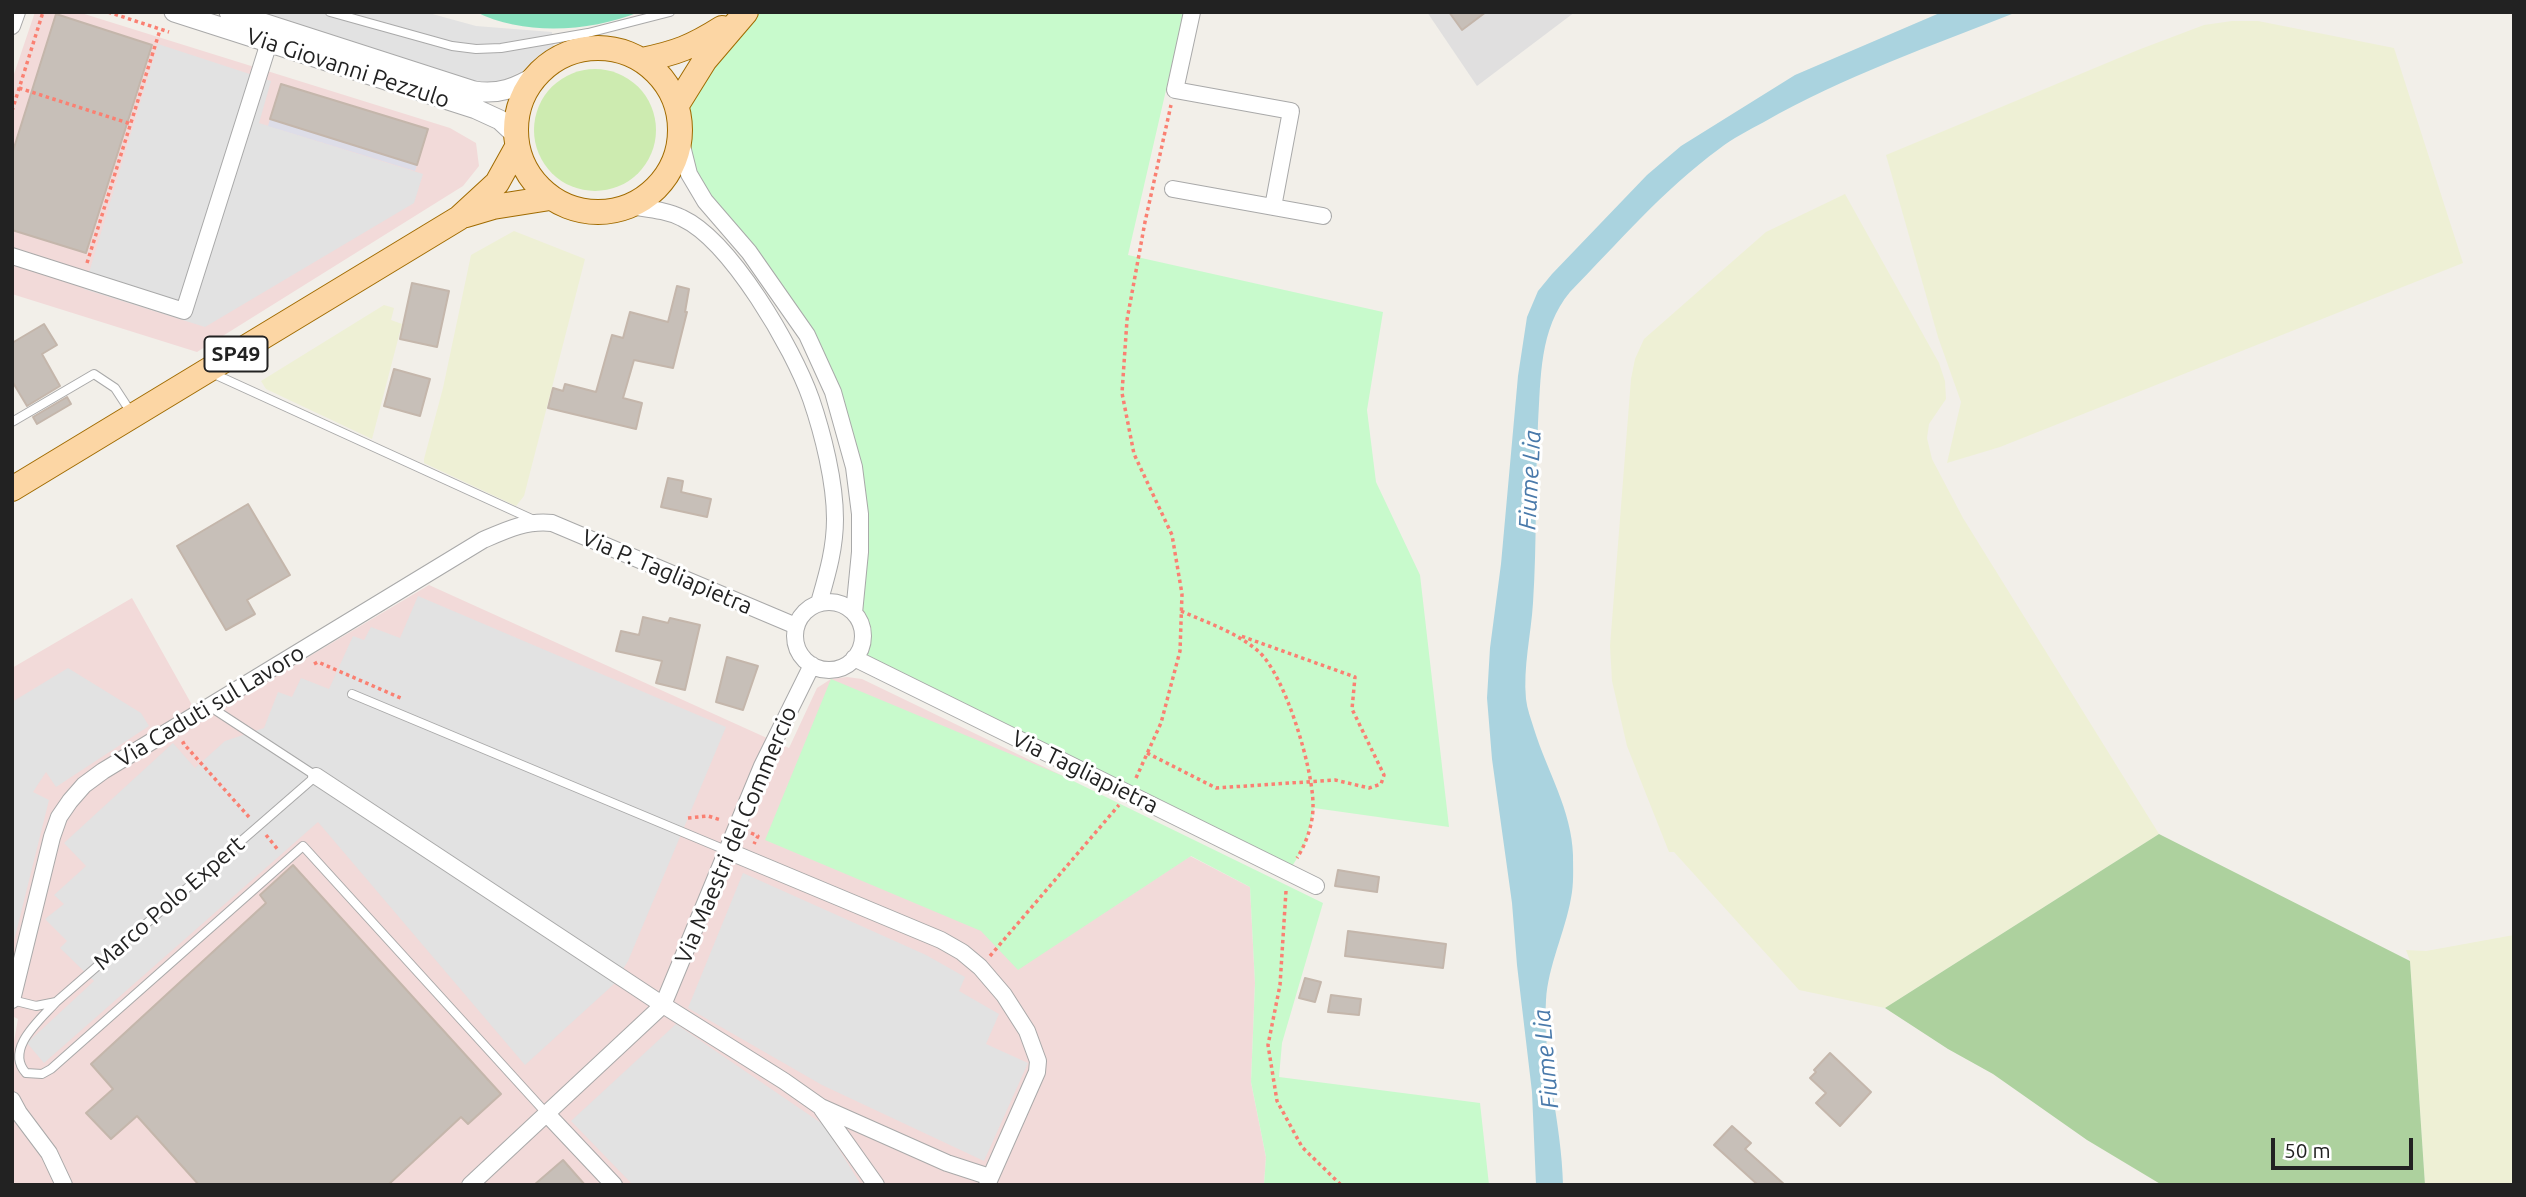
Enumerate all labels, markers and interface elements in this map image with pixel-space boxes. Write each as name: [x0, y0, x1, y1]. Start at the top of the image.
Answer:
street label: Via Giovanni Pezzulo: [243, 22, 453, 114]
road number: SP49: [204, 336, 268, 372]
water label: Fiume Lia: [1513, 429, 1547, 531]
street label: Via P. Tagliapietra: [578, 524, 756, 620]
street label: Via Caduti sul Lavoro: [111, 639, 309, 773]
street label: Via Maestri del Commercio: [669, 702, 803, 968]
street label: Via Tagliapietra: [1007, 725, 1163, 819]
street label: Marco Polo Expert: [88, 830, 250, 976]
water label: Fiume Lia: [1527, 1008, 1565, 1110]
scale bar: [2274, 1124, 2416, 1168]
text: 50 m: [2284, 1138, 2331, 1162]

